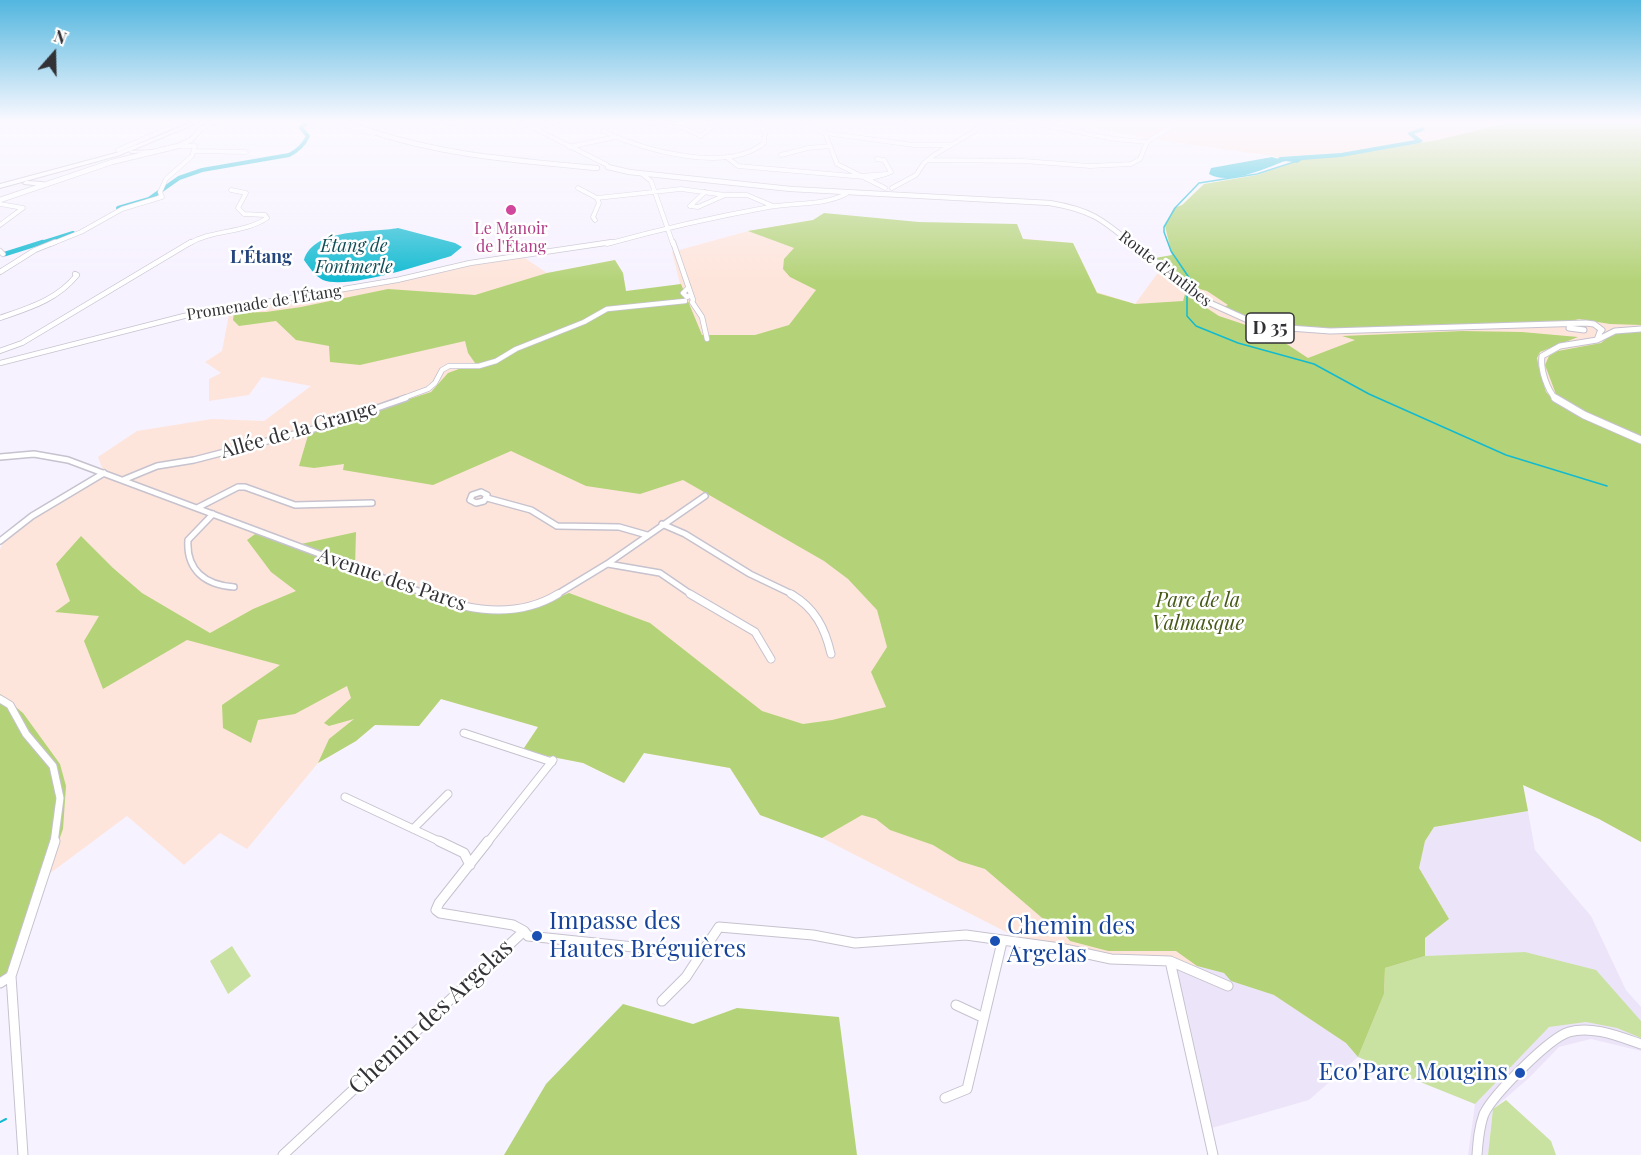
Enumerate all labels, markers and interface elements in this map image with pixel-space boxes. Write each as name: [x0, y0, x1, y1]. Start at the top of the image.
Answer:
north arrow: [24, 24, 84, 84]
text: N: [51, 25, 69, 48]
marker: Le Manoir de l'Étang: [504, 203, 518, 217]
place label: Le Manoir de l'Étang: [474, 219, 548, 257]
street label: Route d'Antibes: [1115, 227, 1215, 311]
water label: Étang de Fontmerle: [315, 235, 393, 278]
district label: L'Étang: [230, 246, 292, 268]
street label: Promenade de l'Étang: [185, 281, 343, 325]
road number: D 35: [1246, 313, 1294, 343]
street label: Allée de la Grange: [218, 396, 380, 464]
street label: Avenue des Parcs: [315, 543, 469, 617]
park label: Parc de la Valmasque: [1152, 589, 1244, 636]
place label: Impasse des Hautes Bréguières: [549, 908, 746, 964]
place label: Chemin des Argelas: [1007, 913, 1135, 969]
marker: Impasse des Hautes Bréguières: [530, 929, 544, 943]
street label: Chemin des Argelas: [343, 933, 519, 1101]
marker: Chemin des Argelas: [988, 934, 1002, 948]
place label: Eco'Parc Mougins: [1318, 1059, 1508, 1087]
marker: Eco'Parc Mougins: [1513, 1066, 1527, 1080]

